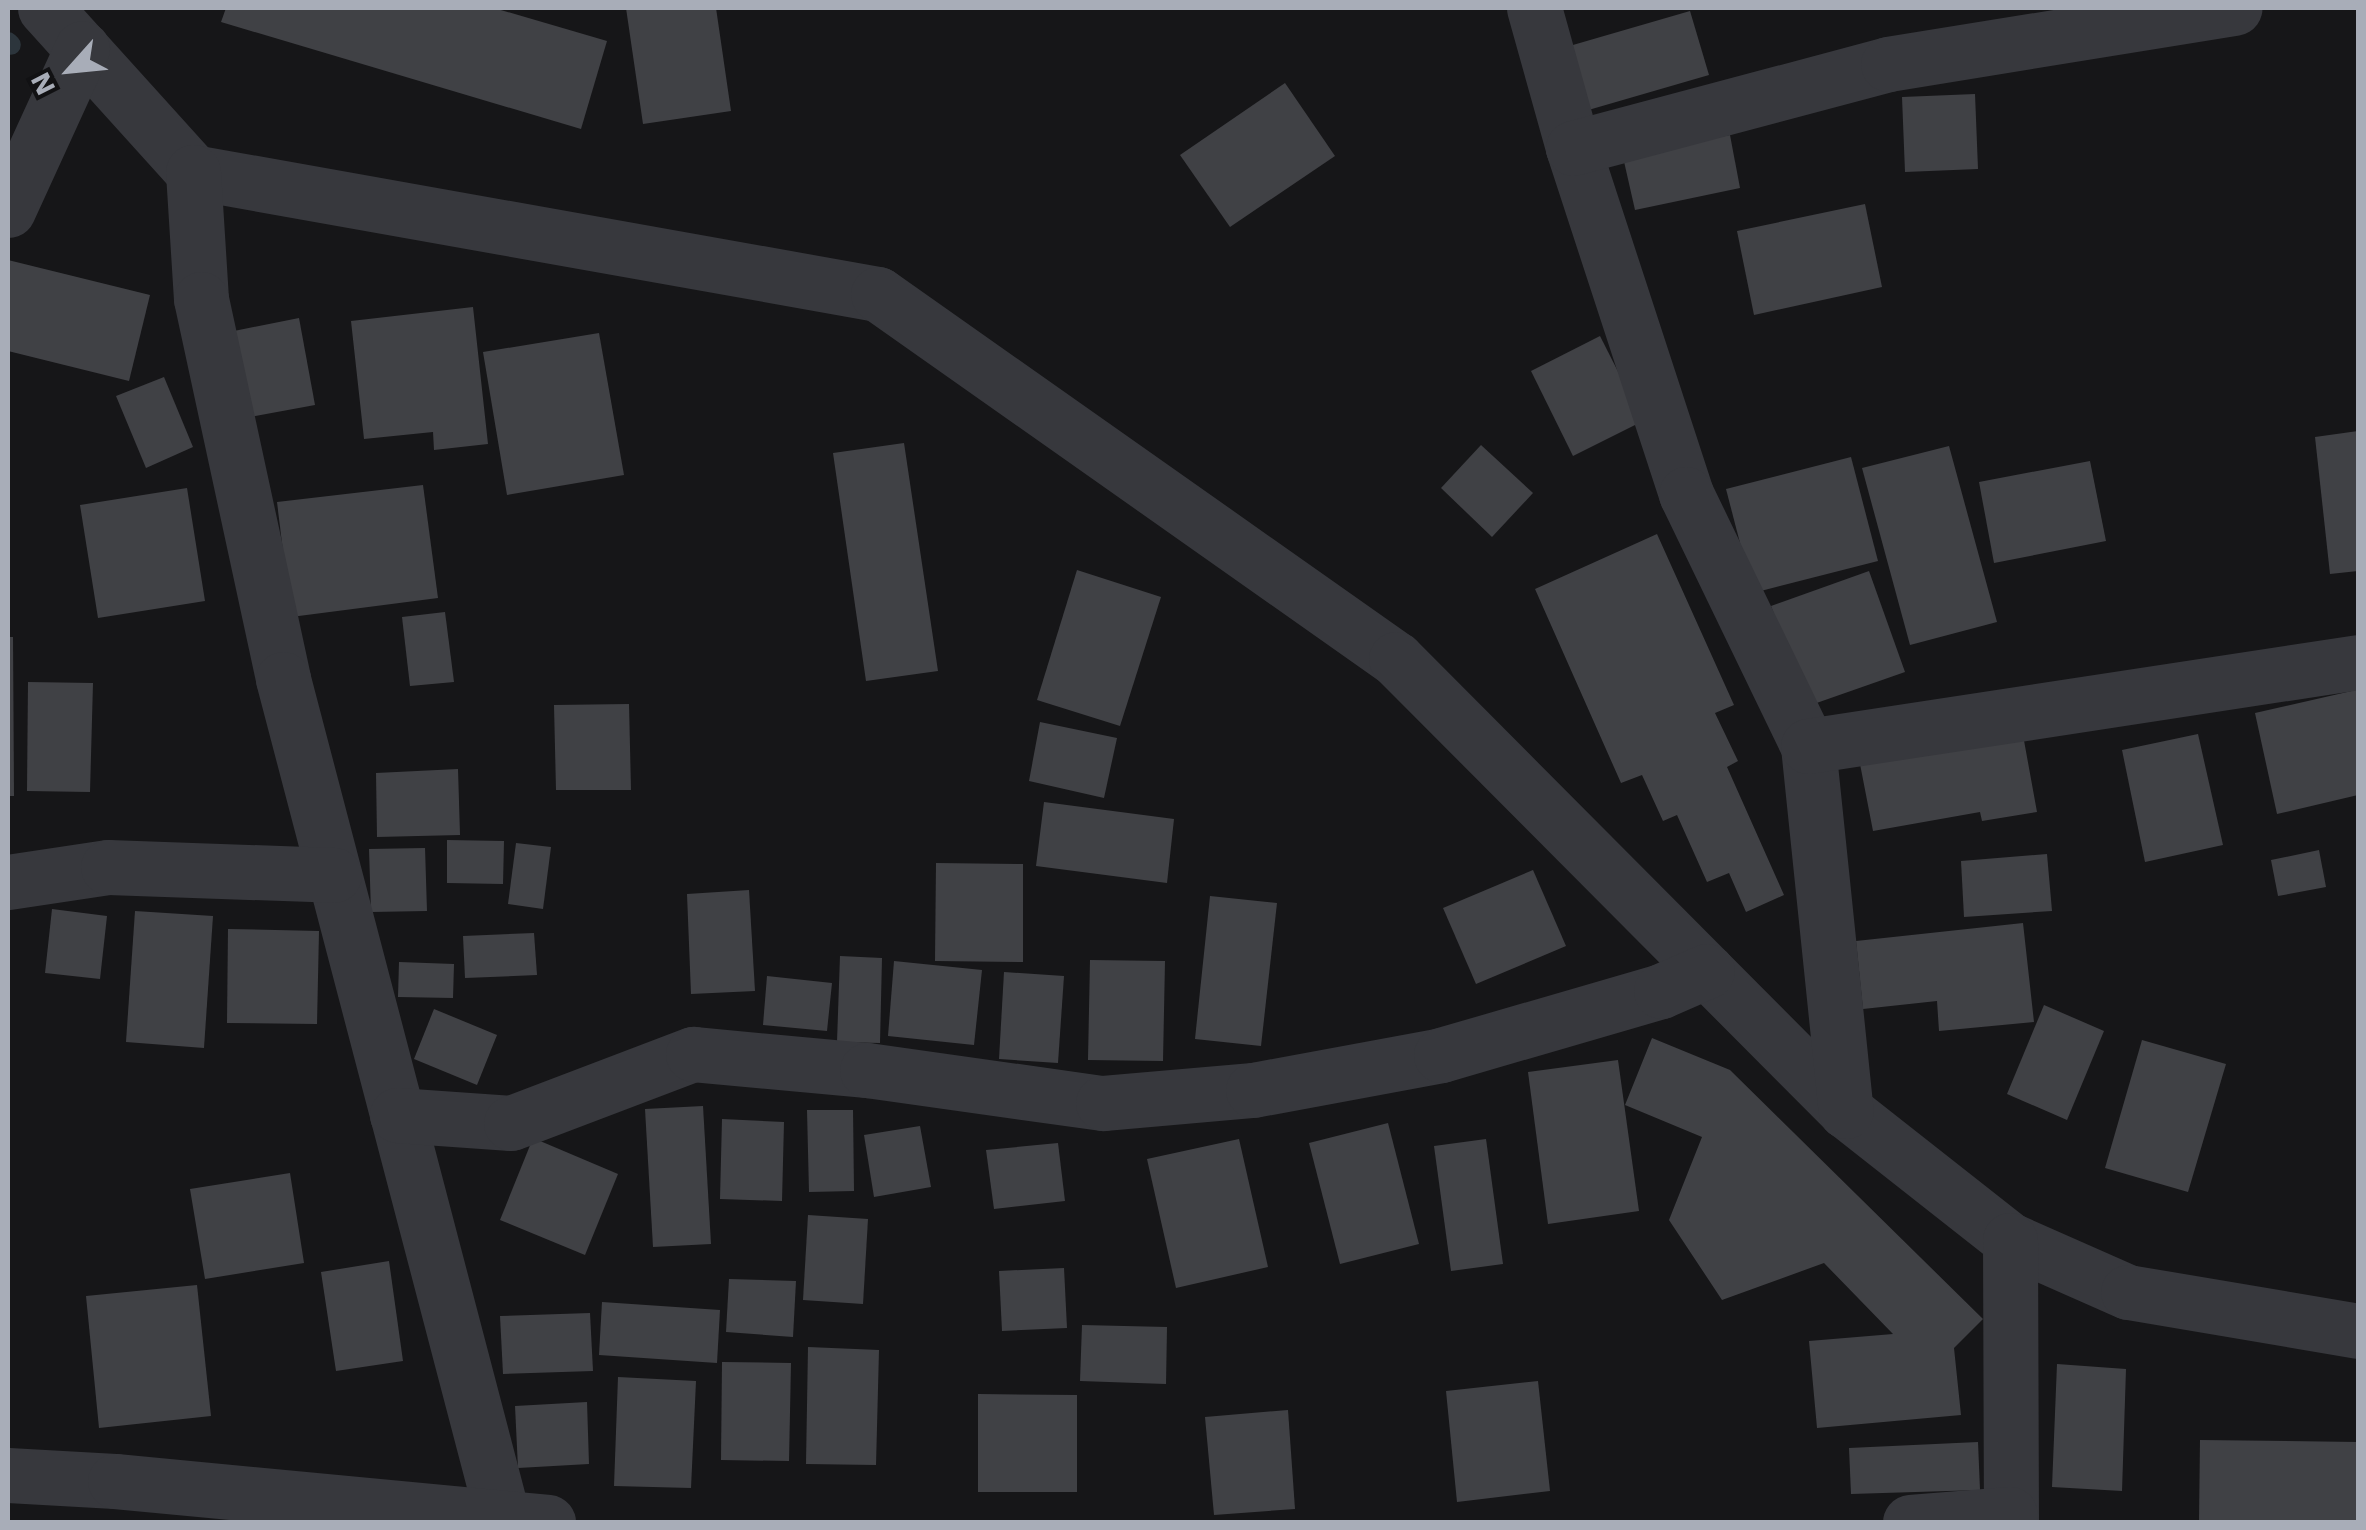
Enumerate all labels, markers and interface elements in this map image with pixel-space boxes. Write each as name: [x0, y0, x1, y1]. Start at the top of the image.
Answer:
north arrow: [20, 20, 120, 120]
text: N: [23, 67, 62, 101]

